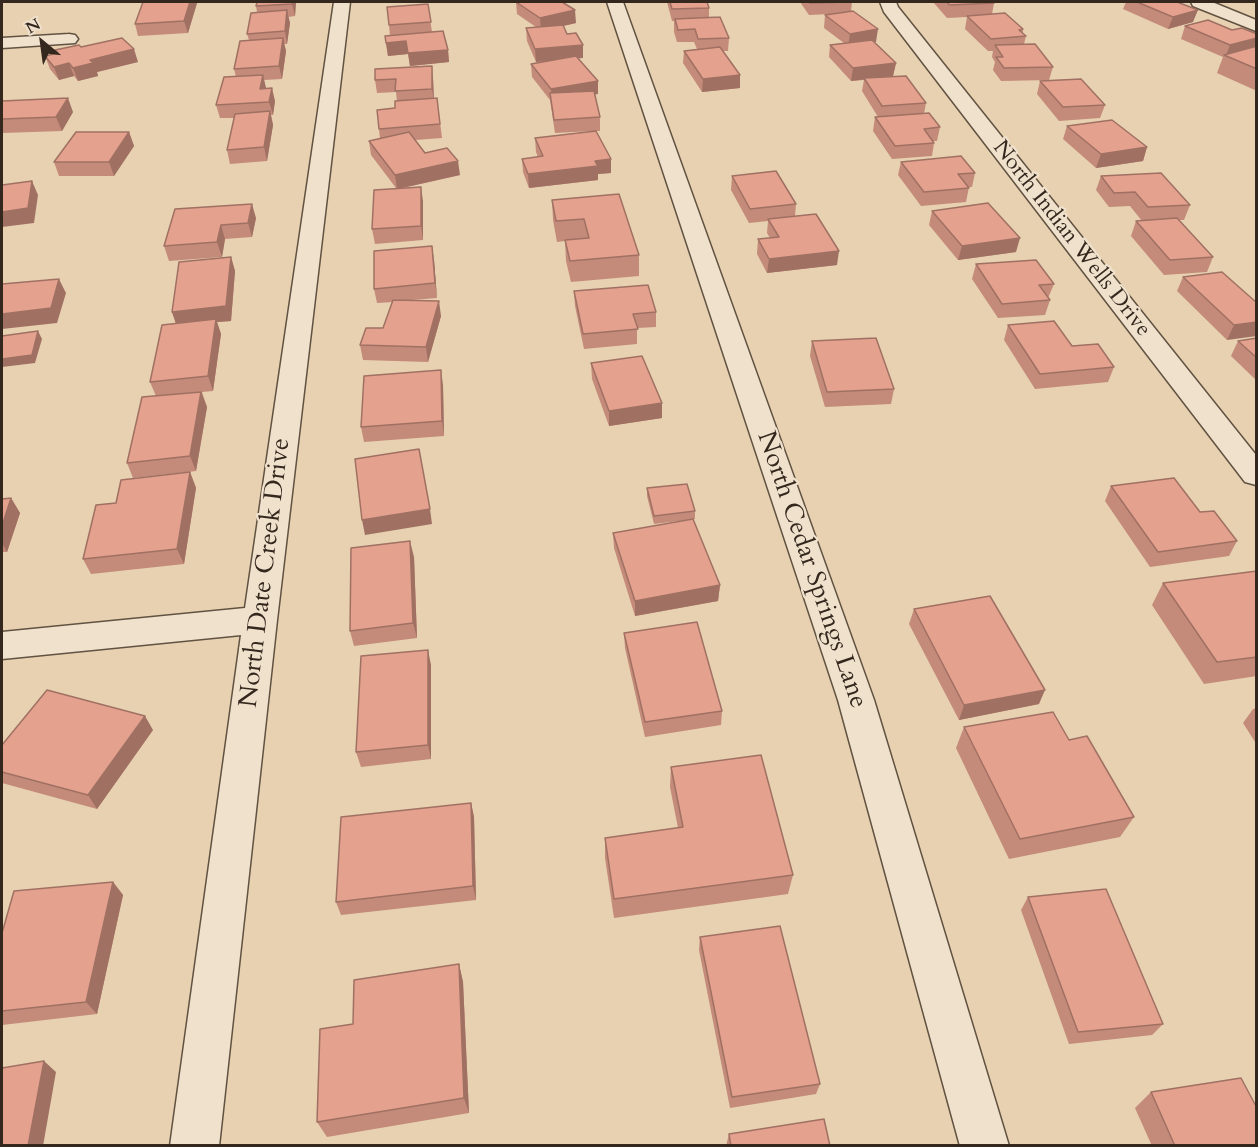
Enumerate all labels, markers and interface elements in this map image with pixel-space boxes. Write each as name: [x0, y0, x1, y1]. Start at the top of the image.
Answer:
north arrow: [12, 12, 72, 72]
text: N: [22, 13, 45, 39]
street label: North Indian Wells Drive: [986, 136, 1156, 342]
street label: North Cedar Springs Lane: [749, 428, 873, 712]
street label: North Date Creek Drive: [234, 436, 298, 710]

